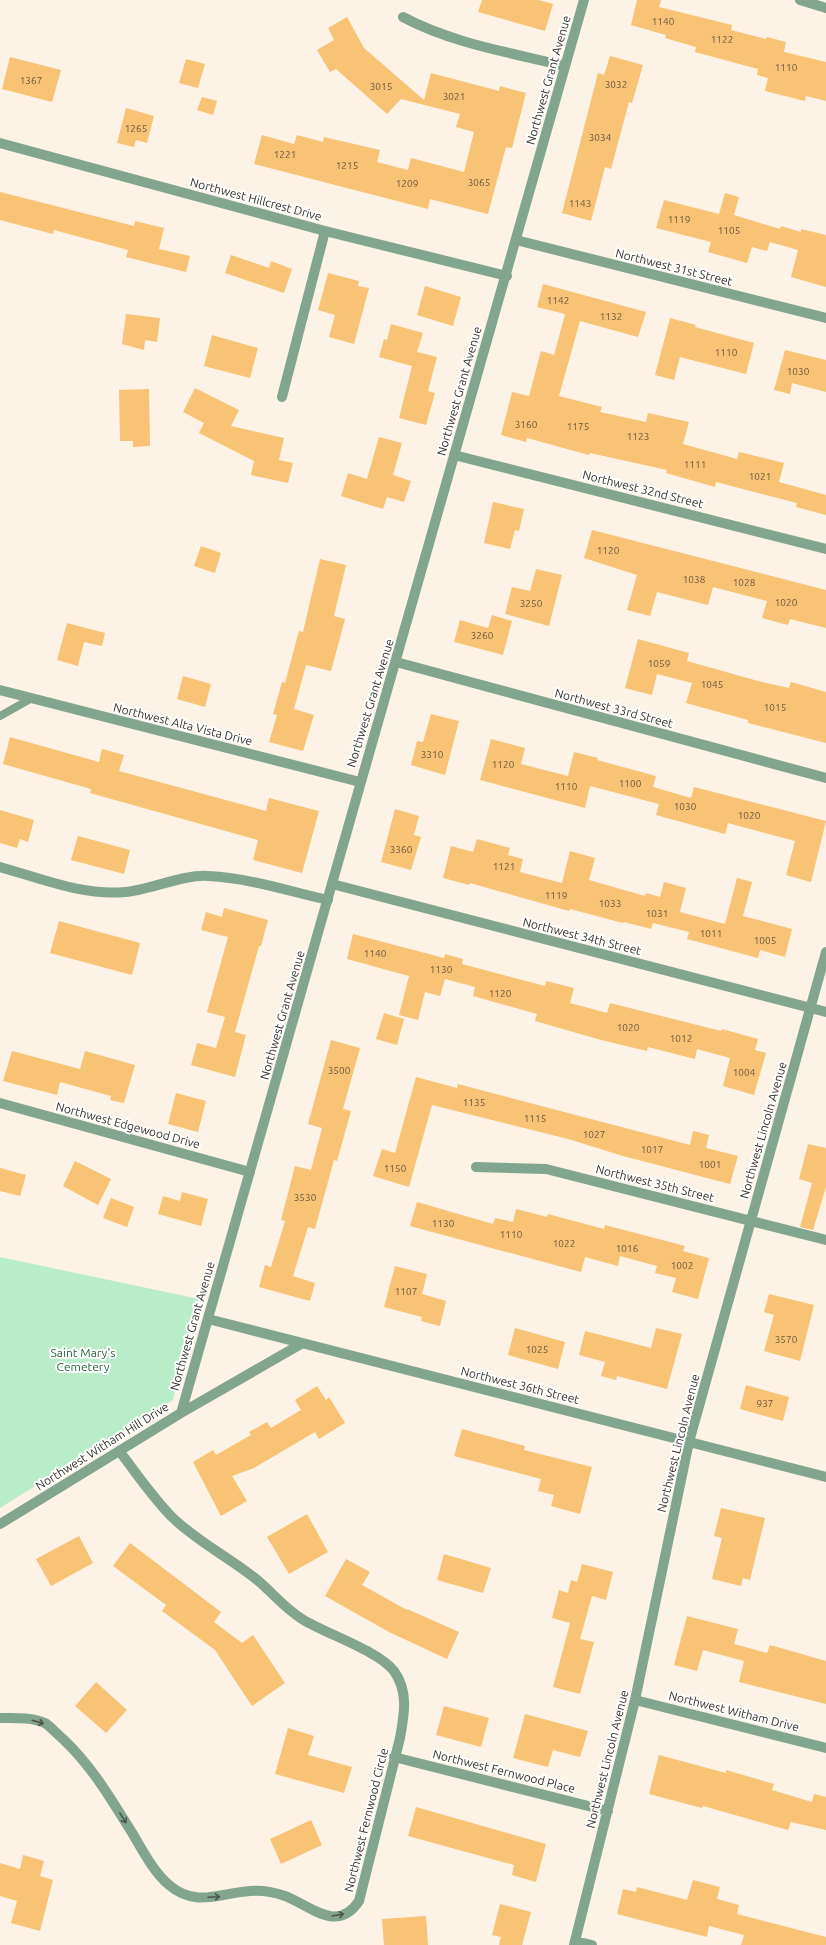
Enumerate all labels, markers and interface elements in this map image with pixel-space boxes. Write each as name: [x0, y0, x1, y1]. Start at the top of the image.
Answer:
street label: Northwest Grant Avenue: [523, 14, 573, 146]
house number: 1140: [652, 16, 675, 27]
house number: 1122: [711, 34, 733, 45]
house number: 1110: [775, 62, 798, 73]
house number: 1367: [20, 75, 42, 86]
house number: 3032: [605, 79, 627, 90]
house number: 3015: [370, 81, 392, 92]
house number: 3021: [443, 91, 465, 102]
house number: 1265: [125, 123, 147, 134]
house number: 3034: [589, 132, 612, 143]
house number: 1221: [274, 149, 296, 160]
house number: 1215: [336, 160, 358, 171]
street label: Northwest Hillcrest Drive: [189, 175, 323, 223]
house number: 3065: [468, 177, 490, 188]
house number: 1209: [396, 178, 418, 189]
house number: 1143: [569, 198, 591, 209]
house number: 1119: [668, 214, 690, 225]
house number: 1105: [718, 225, 740, 236]
street label: Northwest 31st Street: [614, 246, 734, 288]
house number: 1142: [547, 295, 569, 306]
house number: 1132: [600, 311, 622, 322]
street label: Northwest Grant Avenue: [434, 325, 484, 457]
house number: 1110: [715, 347, 738, 358]
house number: 1030: [787, 366, 810, 377]
house number: 3160: [515, 419, 538, 430]
house number: 1175: [567, 421, 589, 432]
house number: 1123: [627, 431, 649, 442]
house number: 1111: [684, 459, 706, 470]
street label: Northwest 32nd Street: [581, 468, 705, 510]
house number: 1021: [749, 471, 771, 482]
house number: 1120: [597, 545, 620, 556]
house number: 1038: [683, 574, 706, 585]
house number: 1028: [733, 577, 756, 588]
house number: 1020: [775, 597, 798, 608]
house number: 3250: [520, 598, 543, 609]
house number: 3260: [471, 630, 494, 641]
street label: Northwest Grant Avenue: [344, 637, 396, 769]
house number: 1059: [648, 658, 670, 669]
house number: 1045: [701, 679, 723, 690]
street label: Northwest 33rd Street: [554, 686, 675, 730]
street label: Northwest Alta Vista Drive: [112, 700, 254, 748]
house number: 1015: [764, 702, 786, 713]
house number: 3310: [421, 749, 444, 760]
house number: 1120: [492, 759, 515, 770]
house number: 1100: [619, 778, 642, 789]
house number: 1110: [555, 781, 578, 792]
house number: 1030: [674, 801, 697, 812]
house number: 1020: [738, 810, 761, 821]
house number: 3360: [390, 844, 413, 855]
house number: 1121: [493, 861, 515, 872]
house number: 1119: [545, 890, 567, 901]
house number: 1033: [599, 898, 621, 909]
house number: 1031: [646, 908, 668, 919]
street label: Northwest 34th Street: [521, 915, 643, 957]
house number: 1011: [700, 928, 722, 939]
house number: 1005: [754, 935, 776, 946]
house number: 1140: [364, 948, 387, 959]
street label: Northwest Grant Avenue: [257, 949, 307, 1081]
house number: 1130: [430, 964, 453, 975]
house number: 1120: [489, 988, 512, 999]
house number: 1020: [617, 1022, 640, 1033]
house number: 1012: [670, 1033, 692, 1044]
street label: Northwest Lincoln Avenue: [737, 1060, 789, 1200]
house number: 3500: [328, 1065, 351, 1076]
house number: 1004: [733, 1067, 756, 1078]
house number: 1135: [463, 1097, 485, 1108]
street label: Northwest Edgewood Drive: [54, 1099, 202, 1151]
house number: 1115: [524, 1113, 546, 1124]
house number: 1027: [583, 1129, 605, 1140]
house number: 1017: [641, 1144, 663, 1155]
house number: 1001: [699, 1159, 721, 1170]
street label: Northwest 35th Street: [594, 1162, 716, 1204]
house number: 1150: [384, 1163, 407, 1174]
house number: 3530: [294, 1192, 317, 1203]
house number: 1130: [432, 1218, 455, 1229]
house number: 1110: [500, 1229, 523, 1240]
house number: 1022: [553, 1238, 575, 1249]
house number: 1016: [616, 1243, 639, 1254]
street label: Northwest Grant Avenue: [167, 1260, 217, 1392]
house number: 1002: [671, 1260, 693, 1271]
house number: 1107: [395, 1286, 417, 1297]
house number: 3570: [775, 1334, 798, 1345]
house number: 1025: [526, 1344, 548, 1355]
park label: Saint Mary's Cemetery: [51, 1346, 116, 1373]
street label: Northwest 36th Street: [459, 1364, 581, 1406]
street label: Northwest Lincoln Avenue: [655, 1373, 701, 1513]
house number: 937: [757, 1398, 773, 1409]
street label: Northwest Witham Hill Drive: [33, 1400, 171, 1492]
street label: Northwest Lincoln Avenue: [584, 1689, 630, 1829]
street label: Northwest Witham Drive: [668, 1689, 800, 1733]
one-way arrow: [32, 1719, 45, 1726]
street label: Northwest Fernwood Circle: [342, 1747, 390, 1893]
street label: Northwest Fernwood Place: [431, 1747, 577, 1795]
one-way arrow: [119, 1812, 127, 1824]
one-way arrow: [207, 1893, 220, 1901]
one-way arrow: [331, 1911, 344, 1919]

